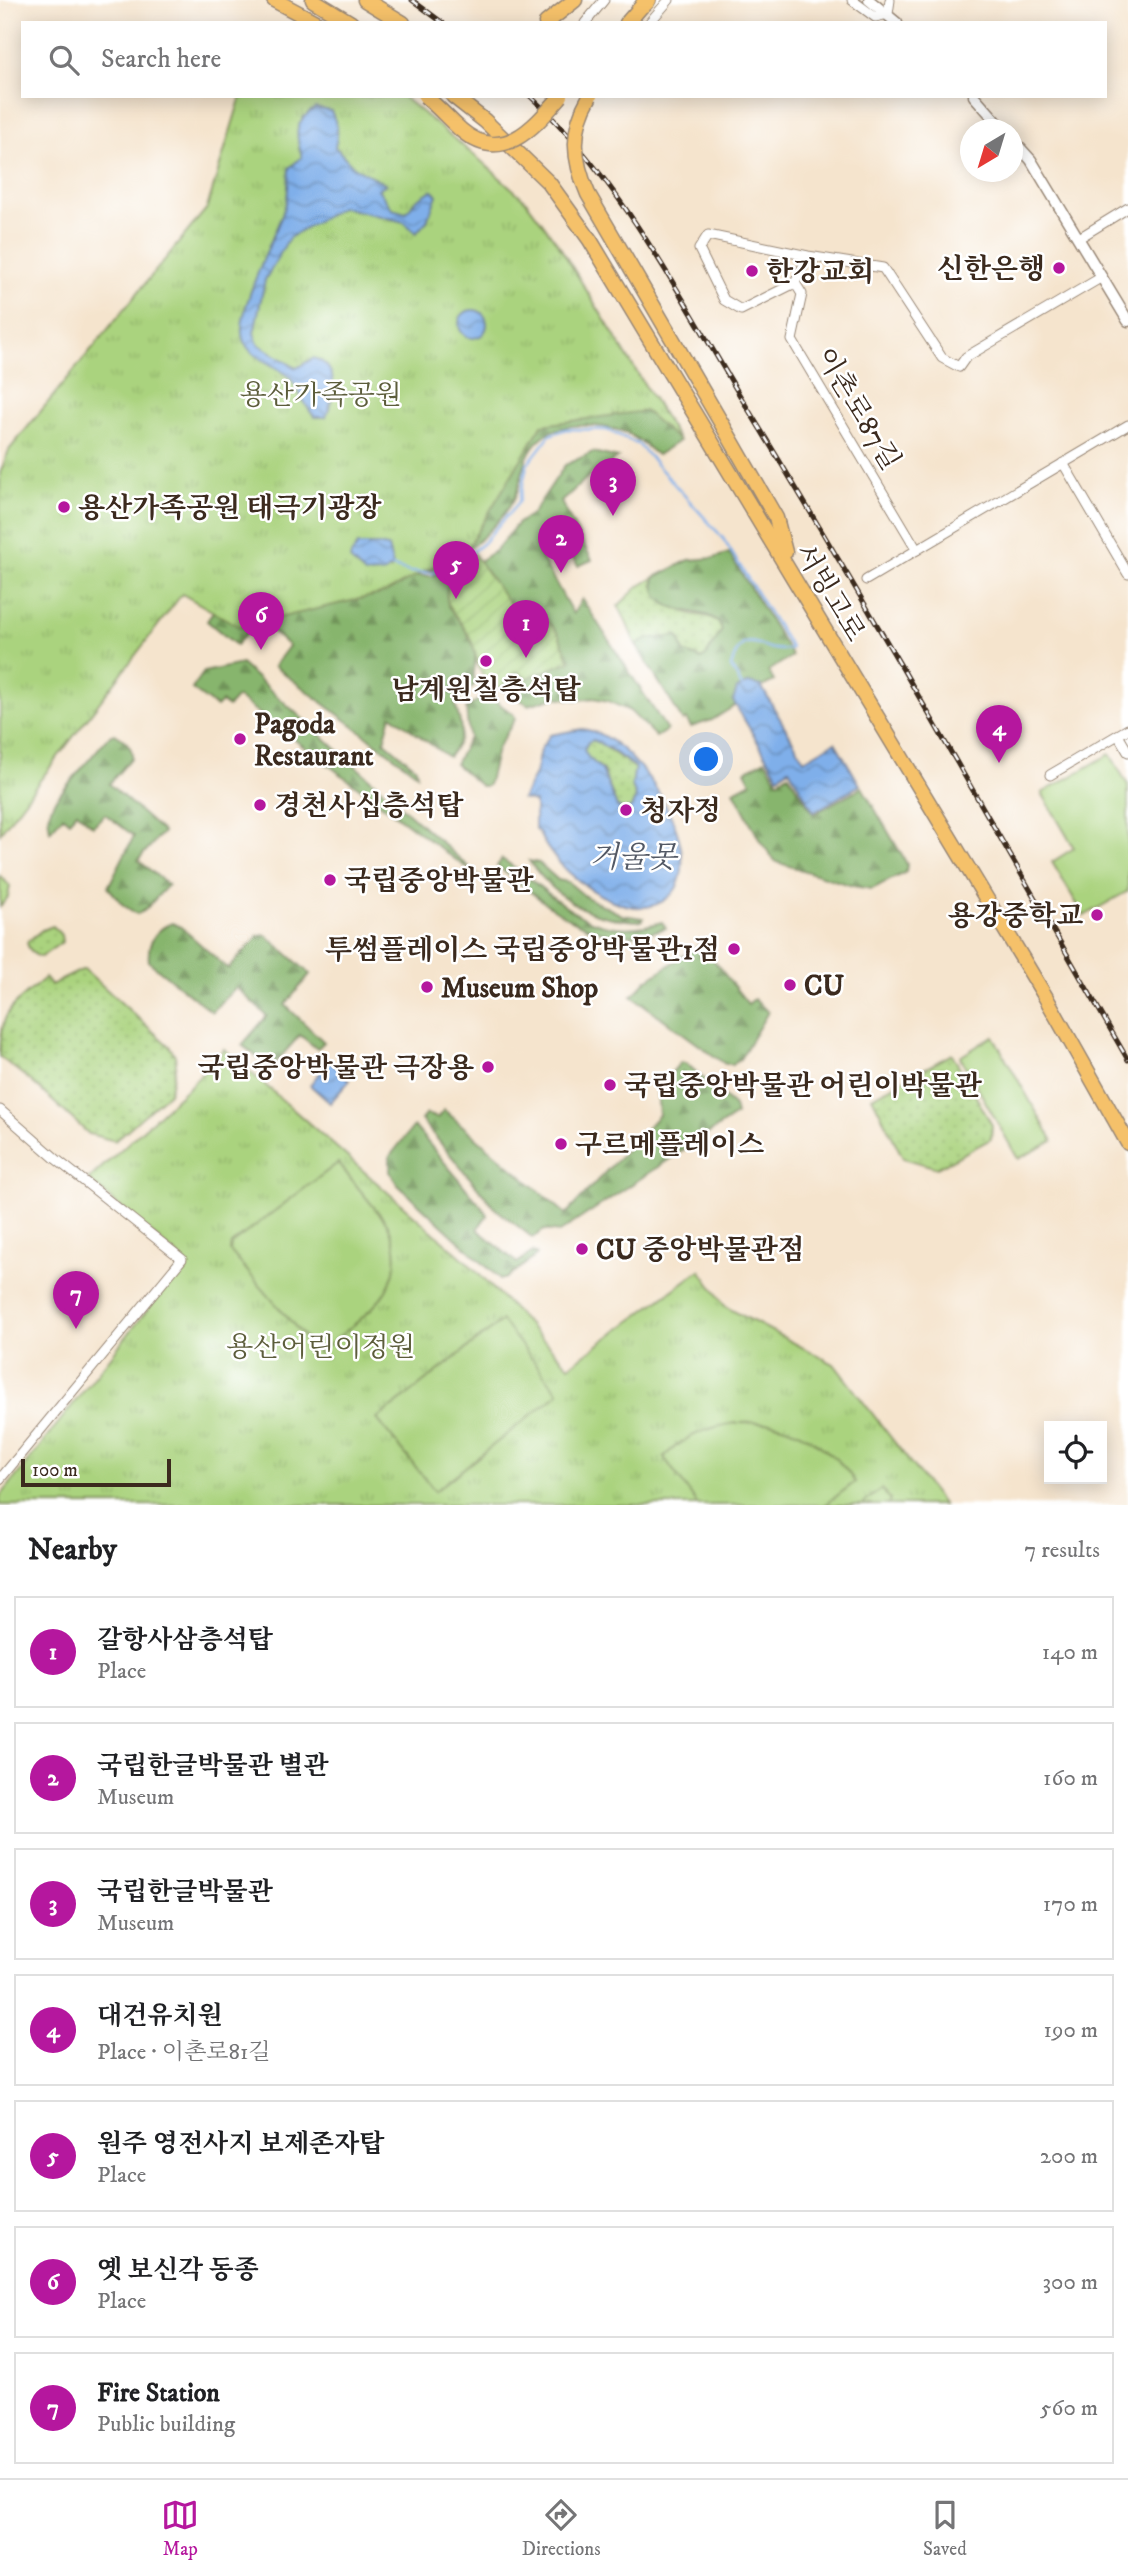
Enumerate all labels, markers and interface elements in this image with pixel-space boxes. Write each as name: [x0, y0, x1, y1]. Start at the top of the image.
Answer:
search box: [21, 21, 1107, 98]
icon: search: [45, 41, 83, 79]
text: Search here: [101, 43, 221, 76]
north arrow: [960, 119, 1023, 182]
place label: 신한은행: [937, 252, 1045, 287]
place label: 한강교회: [766, 255, 874, 290]
marker: 신한은행: [1051, 260, 1067, 276]
marker: 한강교회: [744, 263, 760, 279]
street label: 이촌로87길: [807, 341, 908, 476]
park label: 용산가족공원: [240, 378, 402, 413]
pin: 3: [590, 458, 636, 516]
place label: 용산가족공원 태극기광장: [78, 491, 382, 526]
marker: 용산가족공원 태극기광장: [56, 499, 72, 515]
pin: 2: [538, 515, 584, 573]
street label: 서빙고로: [787, 537, 873, 648]
pin: 5: [433, 541, 479, 599]
pin: 6: [238, 592, 284, 650]
pin: 1: [503, 600, 549, 658]
marker: 남계원칠층석탑: [478, 653, 494, 669]
place label: 남계원칠층석탑: [391, 673, 582, 708]
pin: 4: [976, 705, 1022, 763]
place label: Pagoda Restaurant: [254, 707, 374, 774]
marker: Pagoda Restaurant: [232, 731, 248, 747]
your location: [689, 742, 723, 776]
place label: 경천사십층석탑: [274, 789, 464, 824]
place label: 청자정: [640, 794, 721, 829]
marker: 경천사십층석탑: [252, 797, 268, 813]
marker: 청자정: [618, 802, 634, 818]
water label: 거울못: [590, 840, 679, 877]
place label: 국립중앙박물관: [344, 864, 534, 899]
marker: 국립중앙박물관: [322, 872, 338, 888]
place label: 용강중학교: [948, 899, 1083, 934]
marker: 용강중학교: [1089, 907, 1105, 923]
place label: 투썸플레이스 국립중앙박물관1점: [325, 933, 720, 968]
marker: 투썸플레이스 국립중앙박물관1점: [726, 941, 742, 957]
place label: CU: [804, 969, 845, 1004]
place label: Museum Shop: [441, 971, 598, 1006]
marker: CU: [782, 977, 798, 993]
marker: Museum Shop: [419, 979, 435, 995]
place label: 국립중앙박물관 극장용: [198, 1051, 474, 1086]
marker: 국립중앙박물관 극장용: [480, 1059, 496, 1075]
place label: 국립중앙박물관 어린이박물관: [624, 1069, 983, 1104]
marker: 국립중앙박물관 어린이박물관: [602, 1077, 618, 1093]
place label: 구르메플레이스: [575, 1128, 764, 1163]
marker: 구르메플레이스: [553, 1136, 569, 1152]
place label: CU 중앙박물관점: [596, 1233, 805, 1268]
marker: CU 중앙박물관점: [574, 1241, 590, 1257]
pin: 7: [53, 1271, 99, 1329]
park label: 용산어린이정원: [226, 1330, 416, 1365]
map controls: [1044, 1421, 1107, 1484]
button: locate: [1044, 1421, 1107, 1484]
scale bar: [21, 1456, 172, 1488]
text: 100 m: [32, 1459, 78, 1482]
text: Nearby: [28, 1532, 117, 1569]
text: 7 results: [1024, 1536, 1100, 1565]
text: 갈항사삼층석탑: [97, 1624, 273, 1657]
text: 1: [49, 1638, 57, 1667]
text: 140 m: [1042, 1638, 1098, 1667]
text: Place: [97, 1657, 146, 1686]
text: 국립한글박물관 별관: [97, 1750, 329, 1783]
text: 2: [47, 1764, 59, 1793]
text: 160 m: [1043, 1764, 1098, 1793]
text: Museum: [97, 1783, 174, 1812]
text: 국립한글박물관: [97, 1876, 273, 1909]
text: 3: [49, 1890, 57, 1919]
text: 170 m: [1043, 1890, 1098, 1919]
text: Museum: [97, 1909, 174, 1938]
text: 대건유치원: [97, 2000, 223, 2033]
text: 4: [46, 2016, 60, 2045]
text: 190 m: [1044, 2016, 1098, 2045]
text: Place · 이촌로81길: [97, 2038, 271, 2067]
text: 원주 영전사지 보제존자탑: [97, 2128, 384, 2161]
text: 5: [47, 2142, 59, 2171]
text: 200 m: [1040, 2142, 1098, 2171]
text: Place: [97, 2161, 146, 2190]
text: 옛 보신각 동종: [97, 2254, 259, 2287]
text: 6: [47, 2268, 59, 2297]
text: 300 m: [1042, 2268, 1098, 2297]
text: Place: [97, 2287, 146, 2316]
text: Fire Station: [97, 2377, 220, 2410]
text: 7: [47, 2394, 59, 2423]
text: 560 m: [1040, 2394, 1098, 2423]
text: Public building: [97, 2410, 235, 2439]
tab: Map: [161, 2496, 199, 2561]
tab: Directions: [522, 2496, 601, 2561]
tab: Saved: [923, 2496, 967, 2561]

